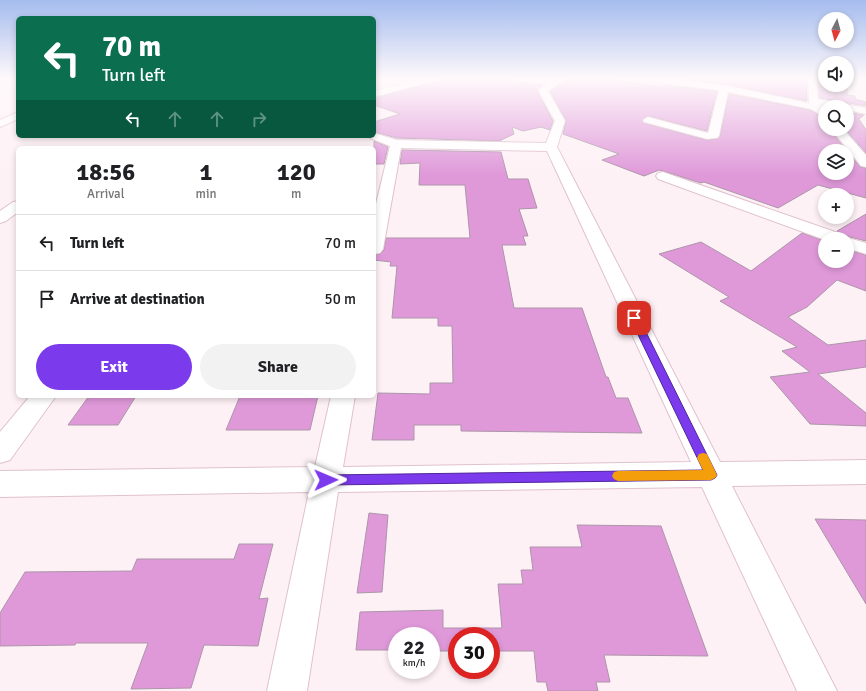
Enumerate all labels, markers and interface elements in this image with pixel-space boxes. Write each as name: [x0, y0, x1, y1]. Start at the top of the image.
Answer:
north arrow: [818, 12, 854, 48]
map controls: [818, 12, 854, 268]
text: 70 m: [102, 30, 161, 64]
icon: left: [36, 32, 88, 84]
button: sound: [818, 56, 854, 92]
text: Turn left: [102, 64, 165, 86]
button: search: [818, 100, 854, 136]
icon: left: [122, 108, 144, 130]
icon: ahead: [164, 108, 186, 130]
icon: ahead: [206, 108, 228, 130]
icon: right: [248, 108, 270, 130]
button: layers: [818, 144, 854, 180]
text: 18:56: [76, 157, 135, 187]
text: 1: [200, 157, 212, 187]
text: 120: [277, 157, 316, 187]
text: Arrival: [87, 186, 124, 202]
text: min: [196, 186, 217, 202]
text: m: [291, 186, 301, 202]
button: +: [818, 188, 854, 224]
icon: left: [36, 232, 58, 254]
button: −: [818, 232, 854, 268]
text: Turn left: [70, 234, 124, 252]
text: 70 m: [325, 234, 356, 252]
icon: arrive: [36, 288, 58, 310]
text: Arrive at destination: [70, 290, 205, 308]
text: 50 m: [325, 290, 356, 308]
pin: [617, 301, 651, 335]
icon: arrive: [623, 307, 645, 329]
button: Exit: [36, 344, 192, 390]
button: Share: [200, 344, 356, 390]
position arrow: [305, 459, 347, 501]
speed limit sign: 30: [448, 627, 500, 679]
text: 22: [403, 635, 425, 660]
text: km/h: [403, 657, 425, 669]

